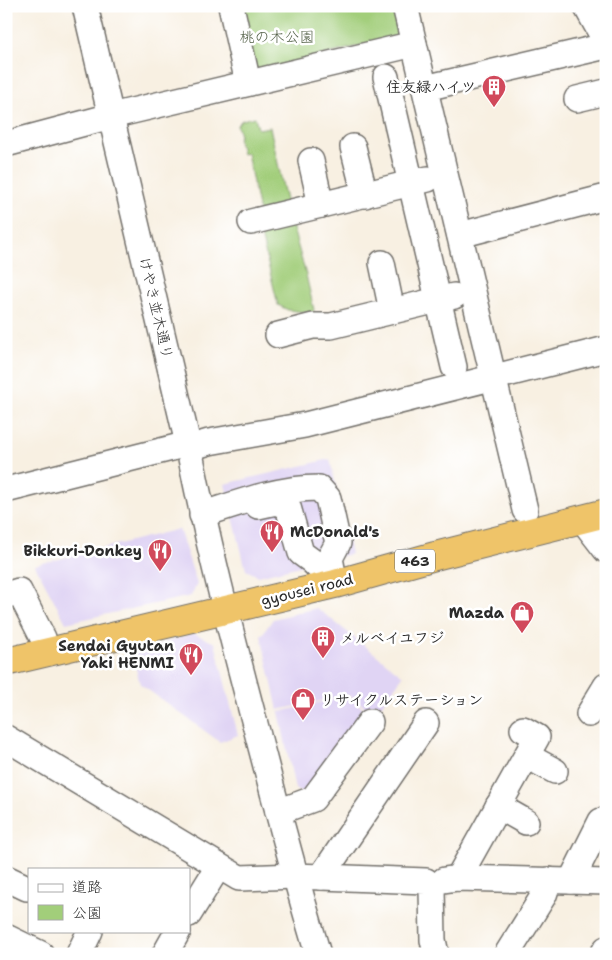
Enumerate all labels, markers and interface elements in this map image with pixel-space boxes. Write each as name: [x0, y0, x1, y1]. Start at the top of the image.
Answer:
park label: 桃の木公園: [239, 27, 315, 47]
building icon: 住友緑ハイツ: [481, 74, 507, 108]
place label: 住友緑ハイツ: [386, 77, 476, 97]
street label: けやき並木通り: [134, 255, 178, 361]
restaurant icon: McDonald's: [259, 519, 285, 553]
place label: McDonald's: [290, 522, 380, 542]
restaurant icon: Bikkuri-Donkey: [147, 538, 173, 572]
place label: Bikkuri-Donkey: [23, 541, 142, 561]
road number: 463: [395, 550, 435, 572]
street label: gyousei road: [259, 569, 356, 611]
shop icon: Mazda: [509, 600, 535, 634]
place label: Mazda: [449, 603, 505, 623]
building icon: メルベイユフジ: [310, 625, 336, 659]
place label: メルベイユフジ: [340, 628, 444, 648]
place label: Sendai Gyutan Yaki HENMI: [58, 636, 174, 673]
restaurant icon: Sendai Gyutan Yaki HENMI: [178, 642, 204, 676]
shop icon: リサイクルステーション: [290, 687, 316, 721]
place label: リサイクルステーション: [320, 690, 483, 710]
legend: [28, 868, 190, 932]
text: 道路: [72, 877, 102, 897]
text: 公園: [72, 903, 102, 923]

